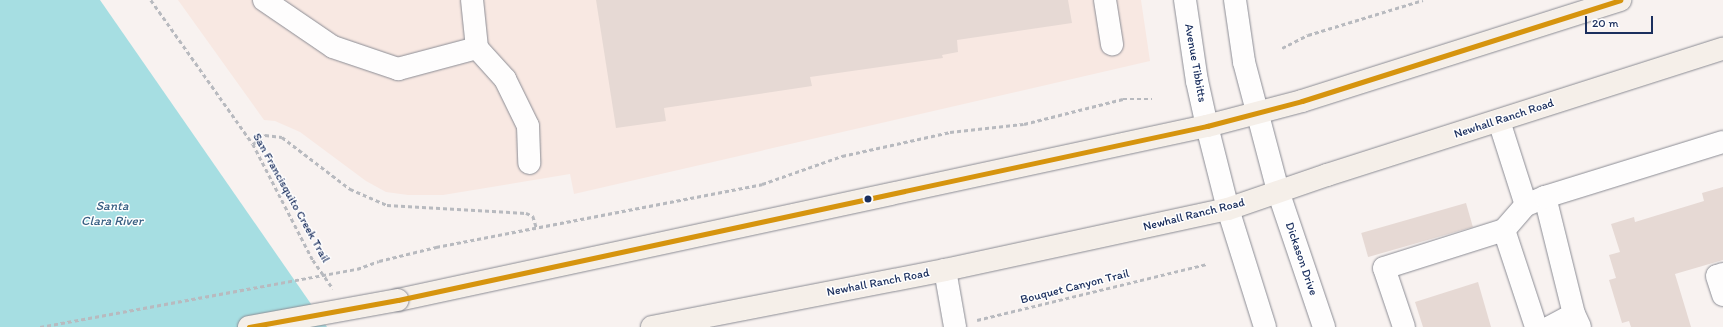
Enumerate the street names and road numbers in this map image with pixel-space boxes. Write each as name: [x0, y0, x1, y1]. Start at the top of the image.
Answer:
street label: Avenue Tibbitts: [1181, 23, 1209, 103]
street label: Newhall Ranch Road: [1452, 96, 1556, 142]
street label: San Francisquito Creek Trail: [250, 131, 332, 265]
street label: Newhall Ranch Road: [1142, 195, 1246, 235]
street label: Dickason Drive: [1282, 220, 1320, 298]
street label: Newhall Ranch Road: [825, 266, 931, 300]
street label: Bouquet Canyon Trail: [1019, 267, 1131, 307]

